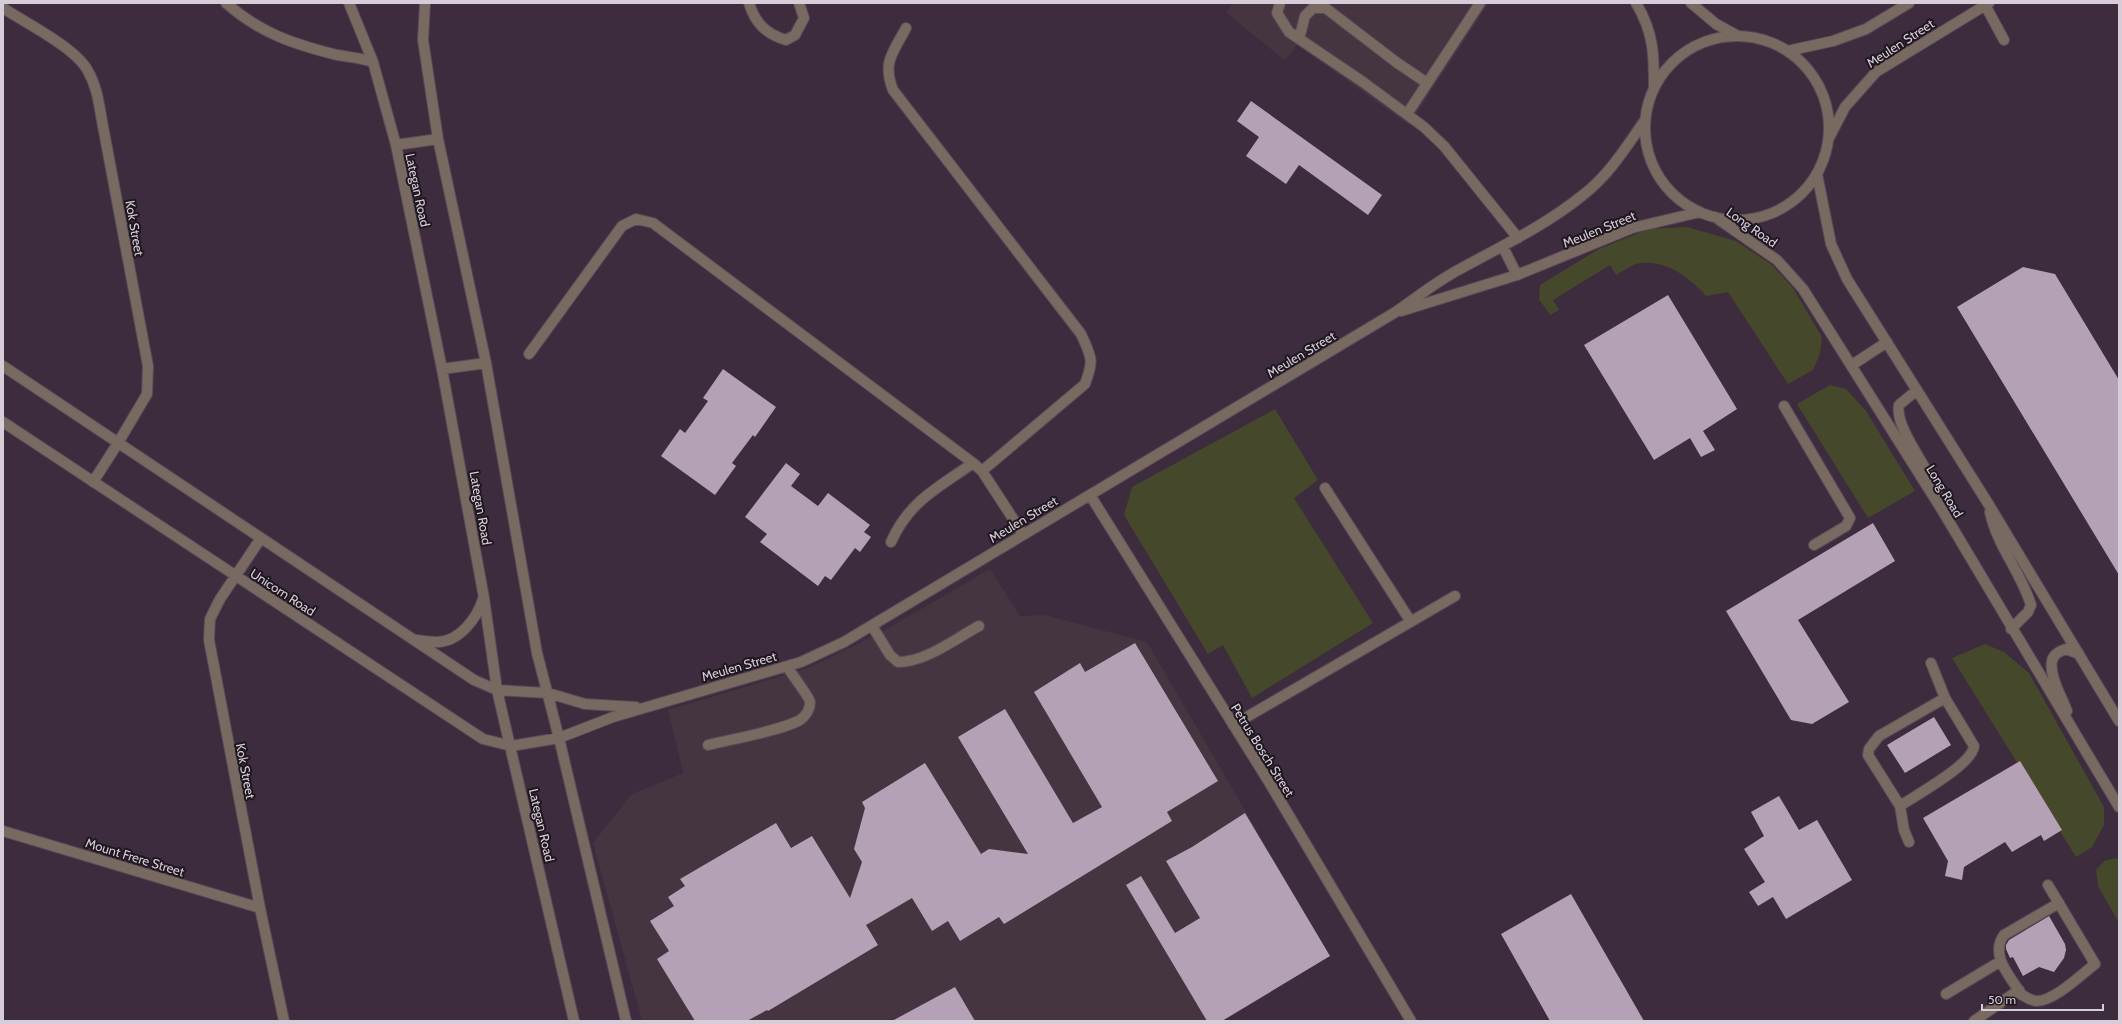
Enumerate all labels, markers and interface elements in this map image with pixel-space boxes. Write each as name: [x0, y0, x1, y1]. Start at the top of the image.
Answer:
street label: Meulen Street: [1863, 15, 1937, 71]
street label: Lategan Road: [402, 152, 434, 228]
street label: Kok Street: [122, 199, 148, 258]
street label: Long Road: [1723, 204, 1781, 250]
street label: Meulen Street: [1560, 207, 1638, 251]
street label: Meulen Street: [1264, 327, 1339, 381]
street label: Long Road: [1923, 462, 1967, 520]
street label: Lategan Road: [467, 470, 495, 546]
street label: Meulen Street: [986, 492, 1061, 546]
street label: Unicorn Road: [247, 565, 319, 619]
street label: Meulen Street: [700, 648, 779, 684]
street label: Petrus Bosch Street: [1228, 700, 1298, 800]
street label: Kok Street: [233, 742, 259, 801]
street label: Lategan Road: [526, 787, 558, 863]
street label: Mount Frere Street: [84, 834, 187, 880]
scale bar: [1982, 986, 2103, 1012]
text: 50 m: [1988, 992, 2016, 1007]

